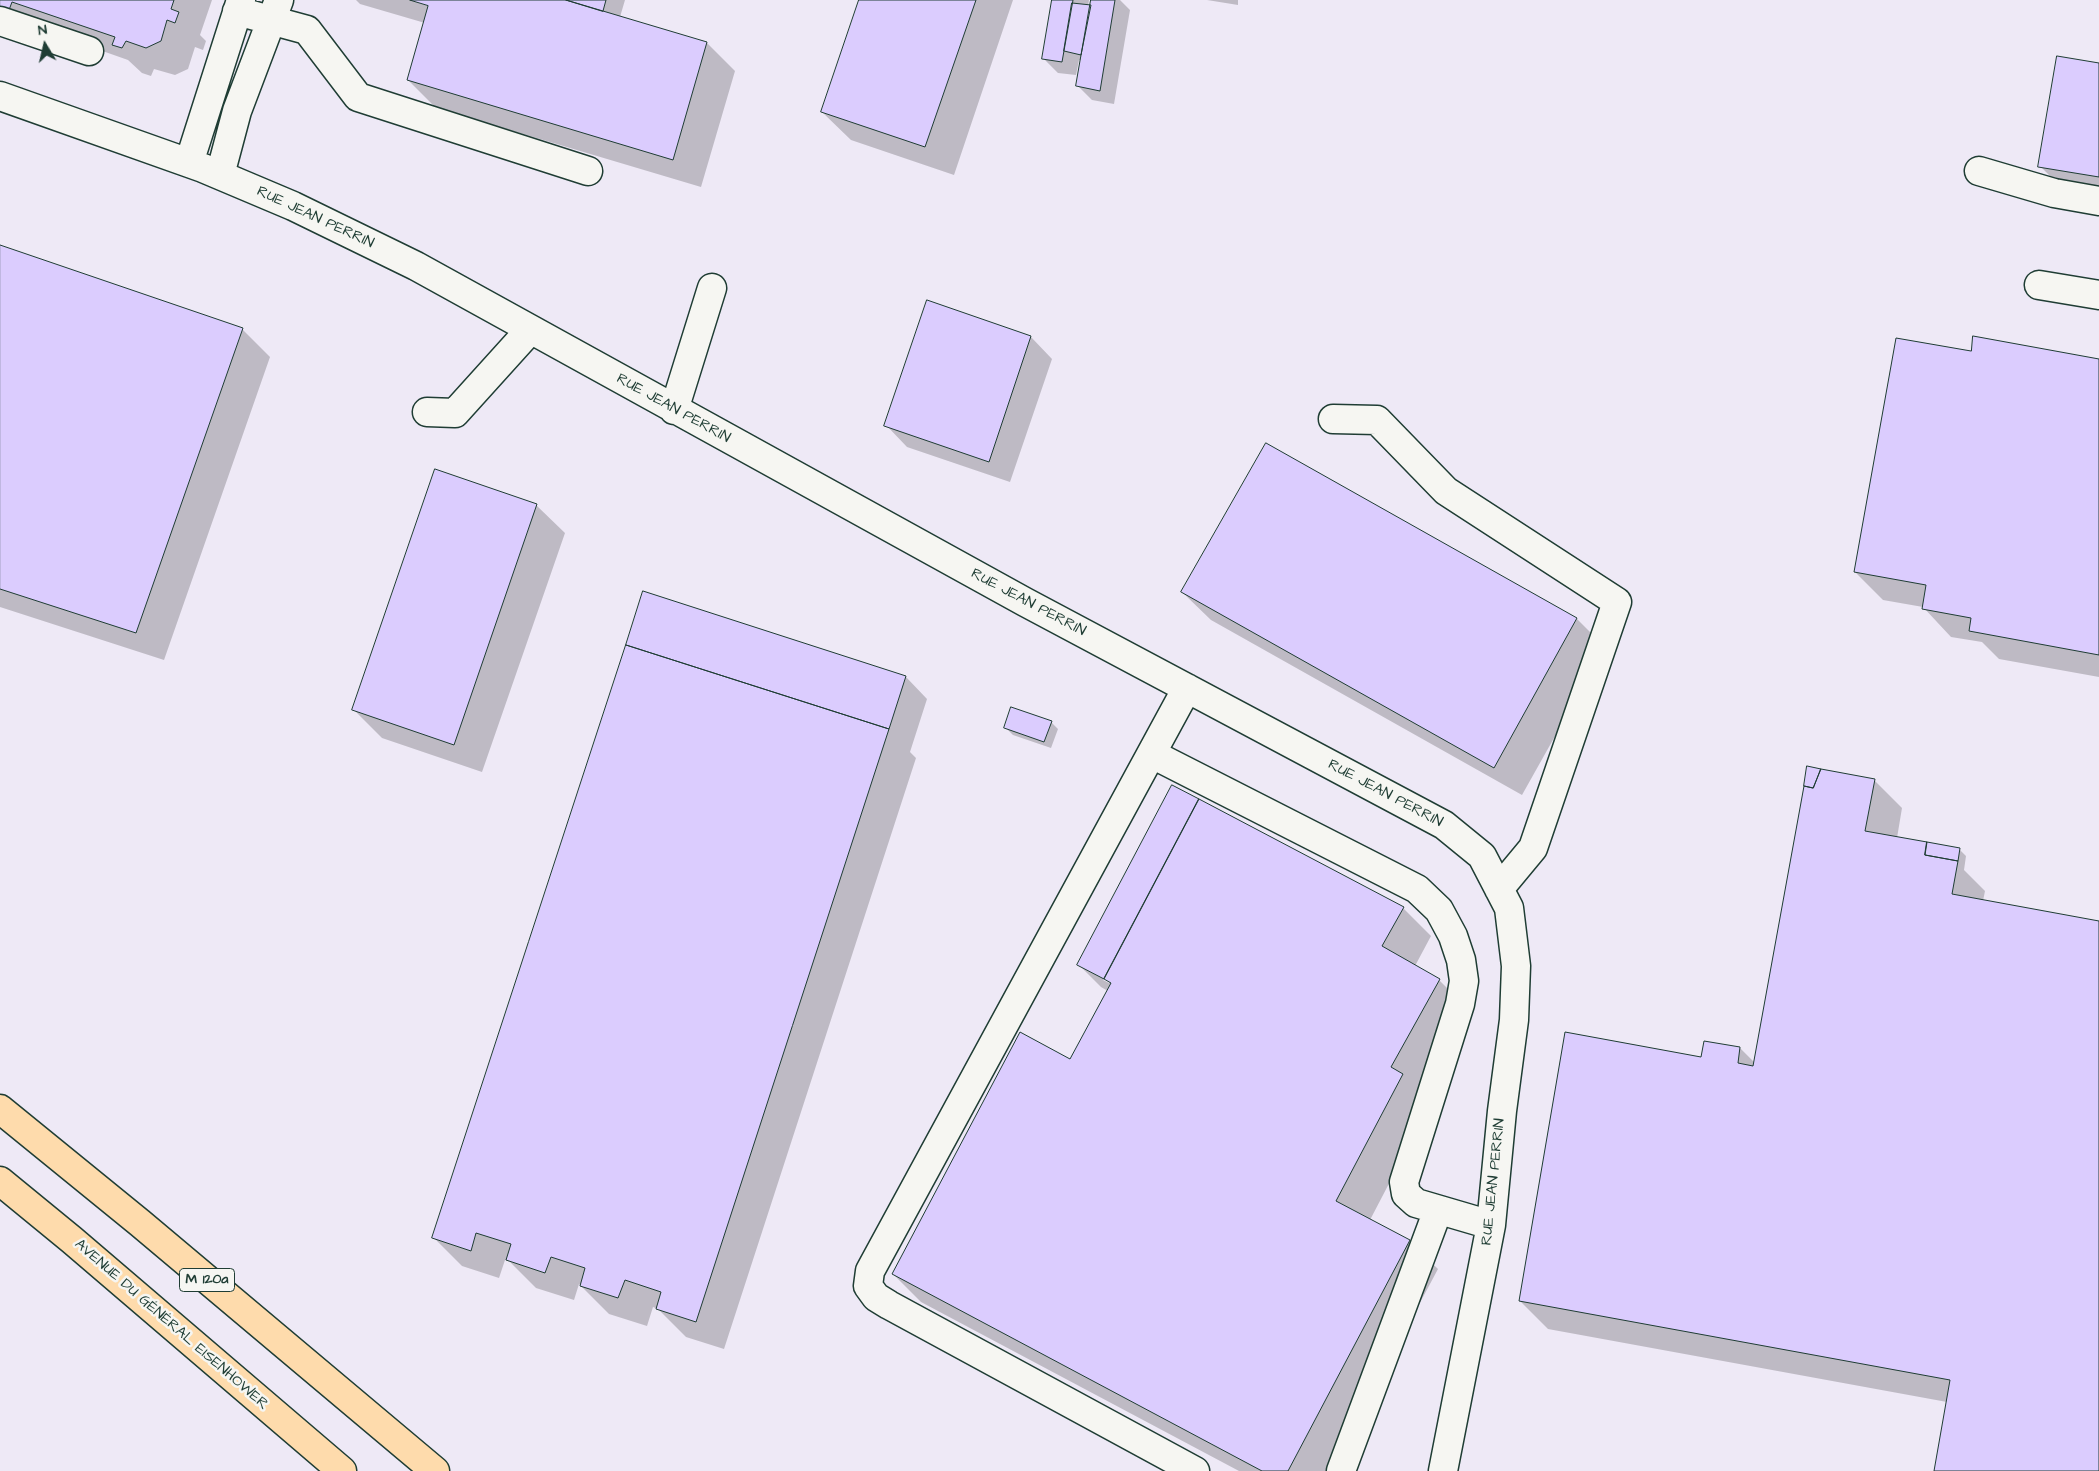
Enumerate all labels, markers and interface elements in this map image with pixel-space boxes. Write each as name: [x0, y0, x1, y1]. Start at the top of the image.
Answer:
north arrow: [20, 20, 70, 70]
text: N: [37, 20, 49, 41]
street label: RUE JEAN PERRIN: [253, 183, 377, 253]
street label: RUE JEAN PERRIN: [613, 370, 733, 448]
street label: RUE JEAN PERRIN: [968, 565, 1088, 641]
street label: RUE JEAN PERRIN: [1325, 756, 1445, 832]
street label: RUE JEAN PERRIN: [1478, 1118, 1510, 1246]
street label: AVENUE DU GÉNÉRAL EISENHOWER: [70, 1236, 272, 1414]
road number: M 120a: [180, 1268, 234, 1292]

